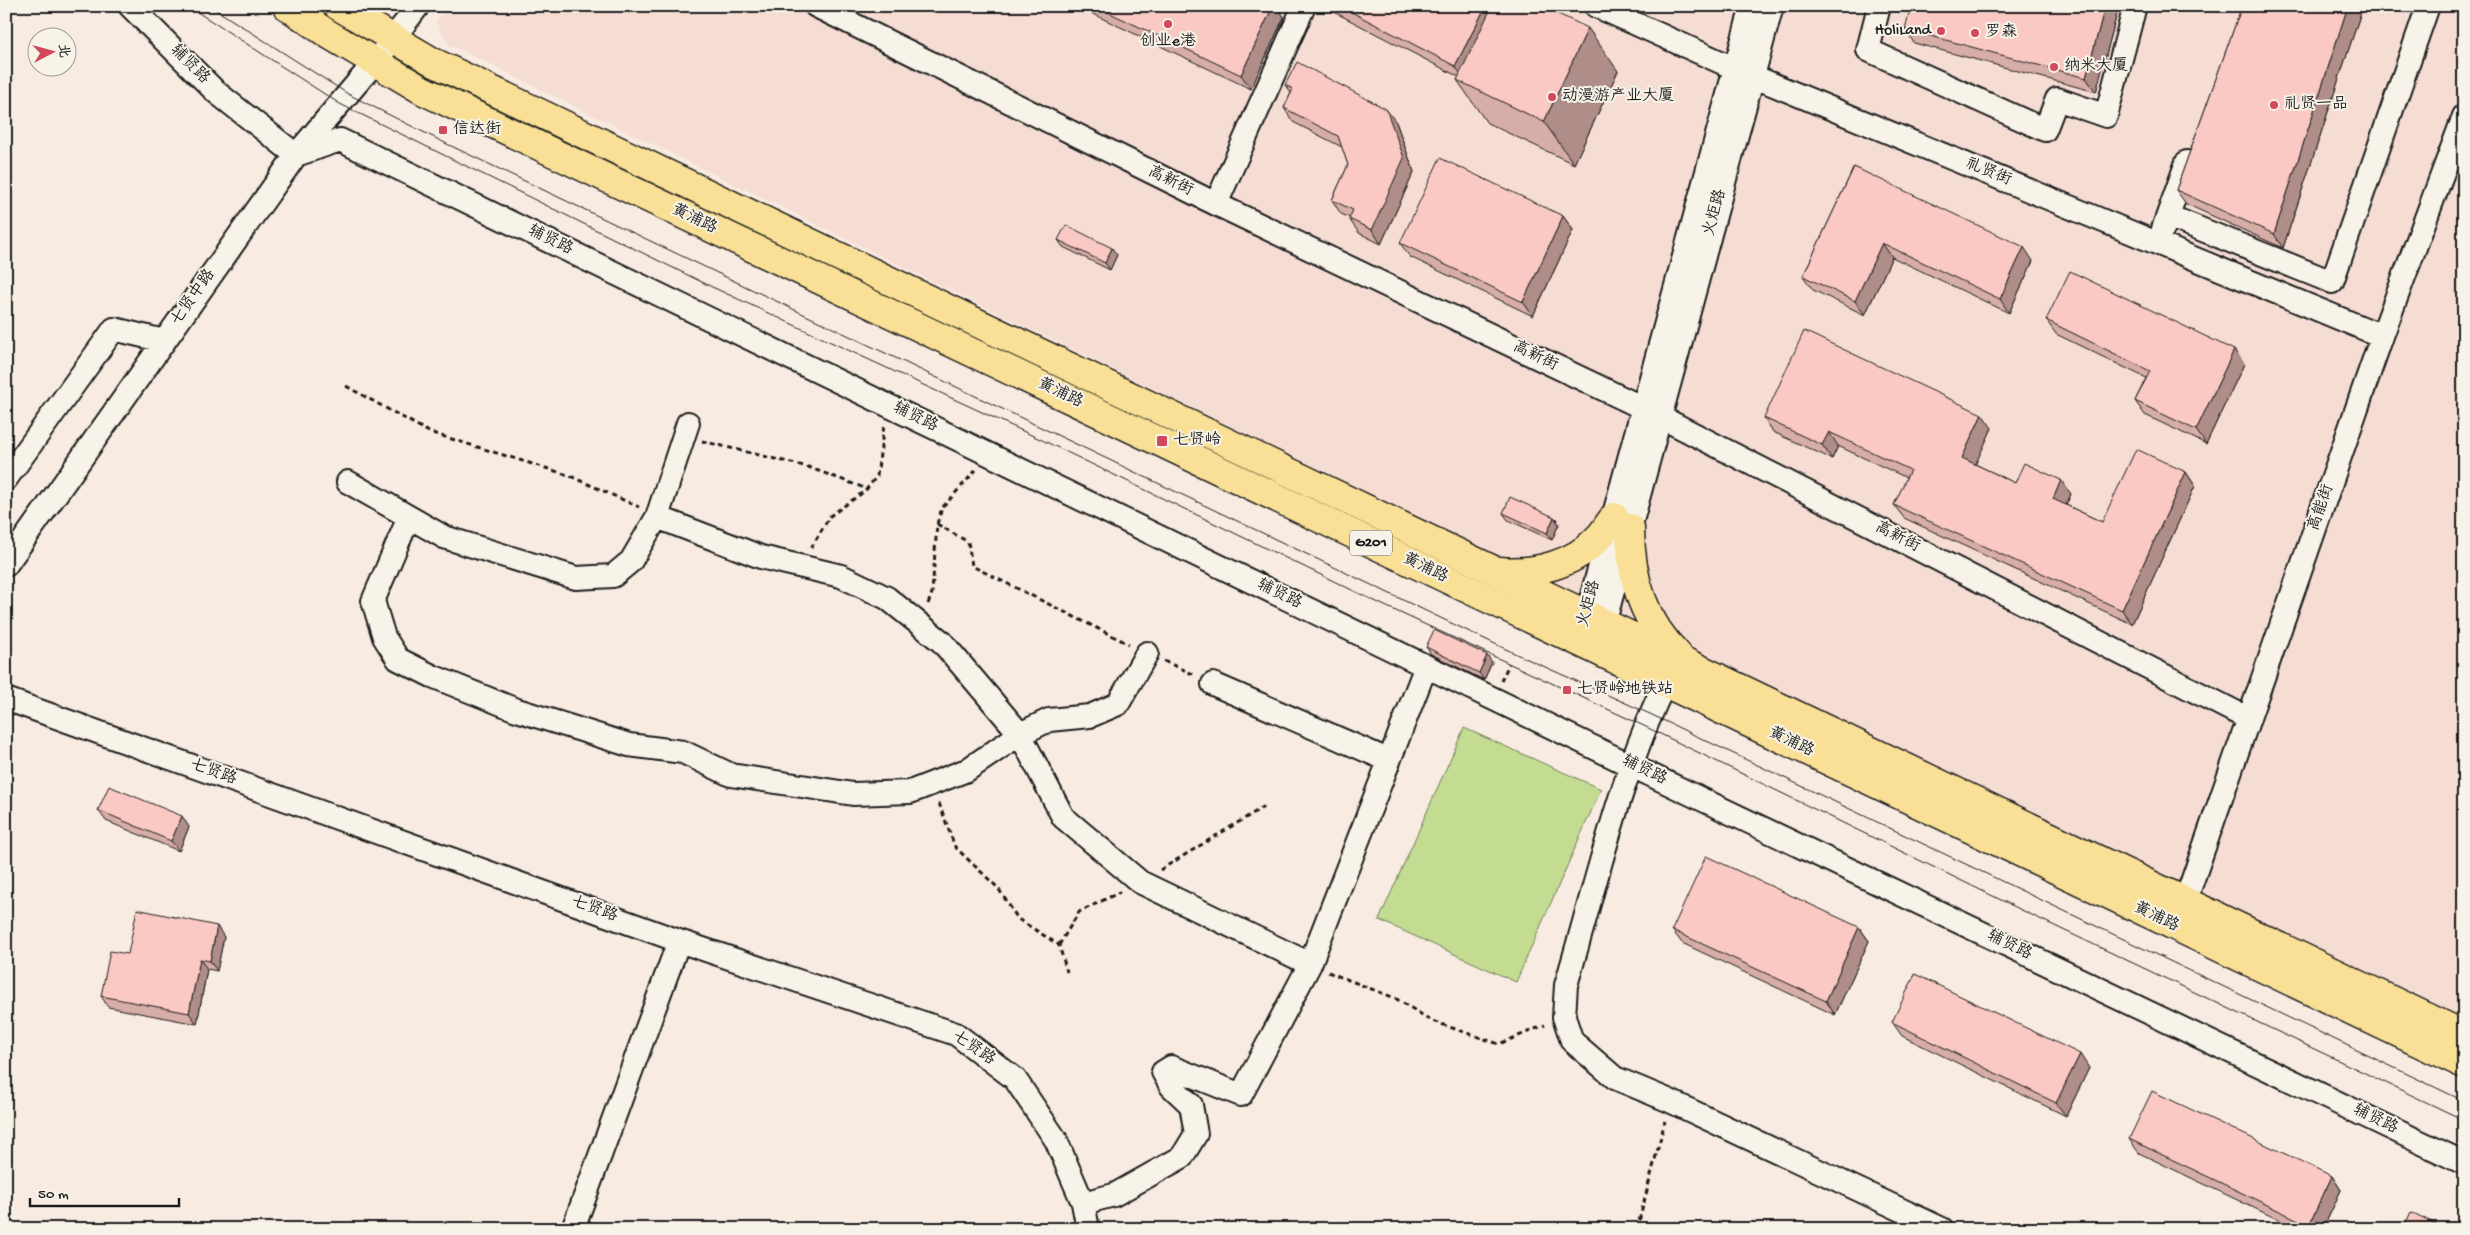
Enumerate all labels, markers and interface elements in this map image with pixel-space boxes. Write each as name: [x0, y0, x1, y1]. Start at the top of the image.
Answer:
marker: 创业e港: [1162, 18, 1174, 30]
place label: HoliLand: [1875, 22, 1933, 41]
place label: 罗森: [1985, 22, 2017, 43]
marker: HoliLand: [1935, 25, 1947, 37]
marker: 罗森: [1969, 27, 1981, 39]
north arrow: [28, 28, 78, 78]
place label: 创业e港: [1140, 32, 1196, 52]
street label: 辅贤路: [165, 40, 214, 89]
text: 北: [53, 43, 72, 59]
place label: 纳米大厦: [2064, 57, 2128, 77]
marker: 纳米大厦: [2048, 61, 2060, 73]
place label: 动漫游产业大厦: [1562, 87, 1674, 107]
marker: 动漫游产业大厦: [1546, 91, 1558, 103]
place label: 礼贤一品: [2284, 95, 2348, 115]
marker: 礼贤一品: [2268, 99, 2280, 111]
place label: 信达街: [453, 120, 501, 140]
marker: 信达街: [437, 124, 449, 136]
street label: 礼贤街: [1962, 154, 2014, 191]
street label: 高新街: [1144, 161, 1197, 201]
street label: 火炬路: [1699, 187, 1731, 239]
street label: 黄浦路: [668, 199, 721, 239]
street label: 辅贤路: [524, 220, 577, 260]
street label: 七贤中路: [166, 265, 220, 330]
street label: 高新街: [1509, 336, 1562, 376]
street label: 黄浦路: [1034, 373, 1087, 413]
street label: 辅贤路: [889, 397, 942, 437]
place label: 七贤岭: [1173, 430, 1221, 451]
marker: 七贤岭: [1155, 434, 1169, 448]
street label: 高能街: [2303, 482, 2339, 534]
street label: 高新街: [1871, 517, 1924, 557]
road number: G201: [1350, 530, 1392, 556]
street label: 黄浦路: [1399, 548, 1452, 588]
street label: 辅贤路: [1253, 574, 1306, 614]
street label: 火炬路: [1573, 578, 1605, 630]
place label: 七贤岭地铁站: [1577, 679, 1673, 700]
marker: 七贤岭地铁站: [1561, 684, 1573, 696]
street label: 黄浦路: [1765, 722, 1818, 762]
street label: 辅贤路: [1618, 750, 1671, 790]
street label: 七贤路: [187, 754, 239, 790]
street label: 七贤路: [568, 891, 620, 927]
street label: 黄浦路: [2130, 897, 2183, 937]
street label: 辅贤路: [1983, 925, 2036, 965]
street label: 七贤路: [948, 1026, 999, 1070]
street label: 辅贤路: [2349, 1099, 2402, 1139]
scale bar: [30, 1175, 179, 1207]
text: 50 m: [38, 1186, 69, 1204]

